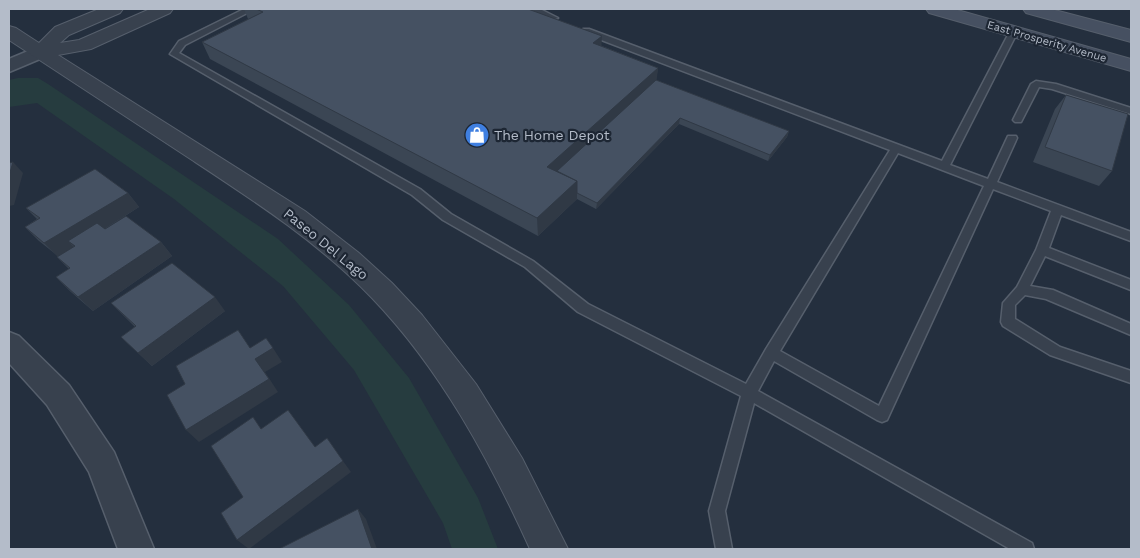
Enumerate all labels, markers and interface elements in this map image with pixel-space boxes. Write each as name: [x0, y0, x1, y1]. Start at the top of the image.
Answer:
street label: East Prosperity Avenue: [986, 18, 1108, 65]
shop icon: The Home Depot: [464, 122, 490, 148]
place label: The Home Depot: [494, 127, 610, 143]
street label: Paseo Del Lago: [281, 205, 371, 283]

